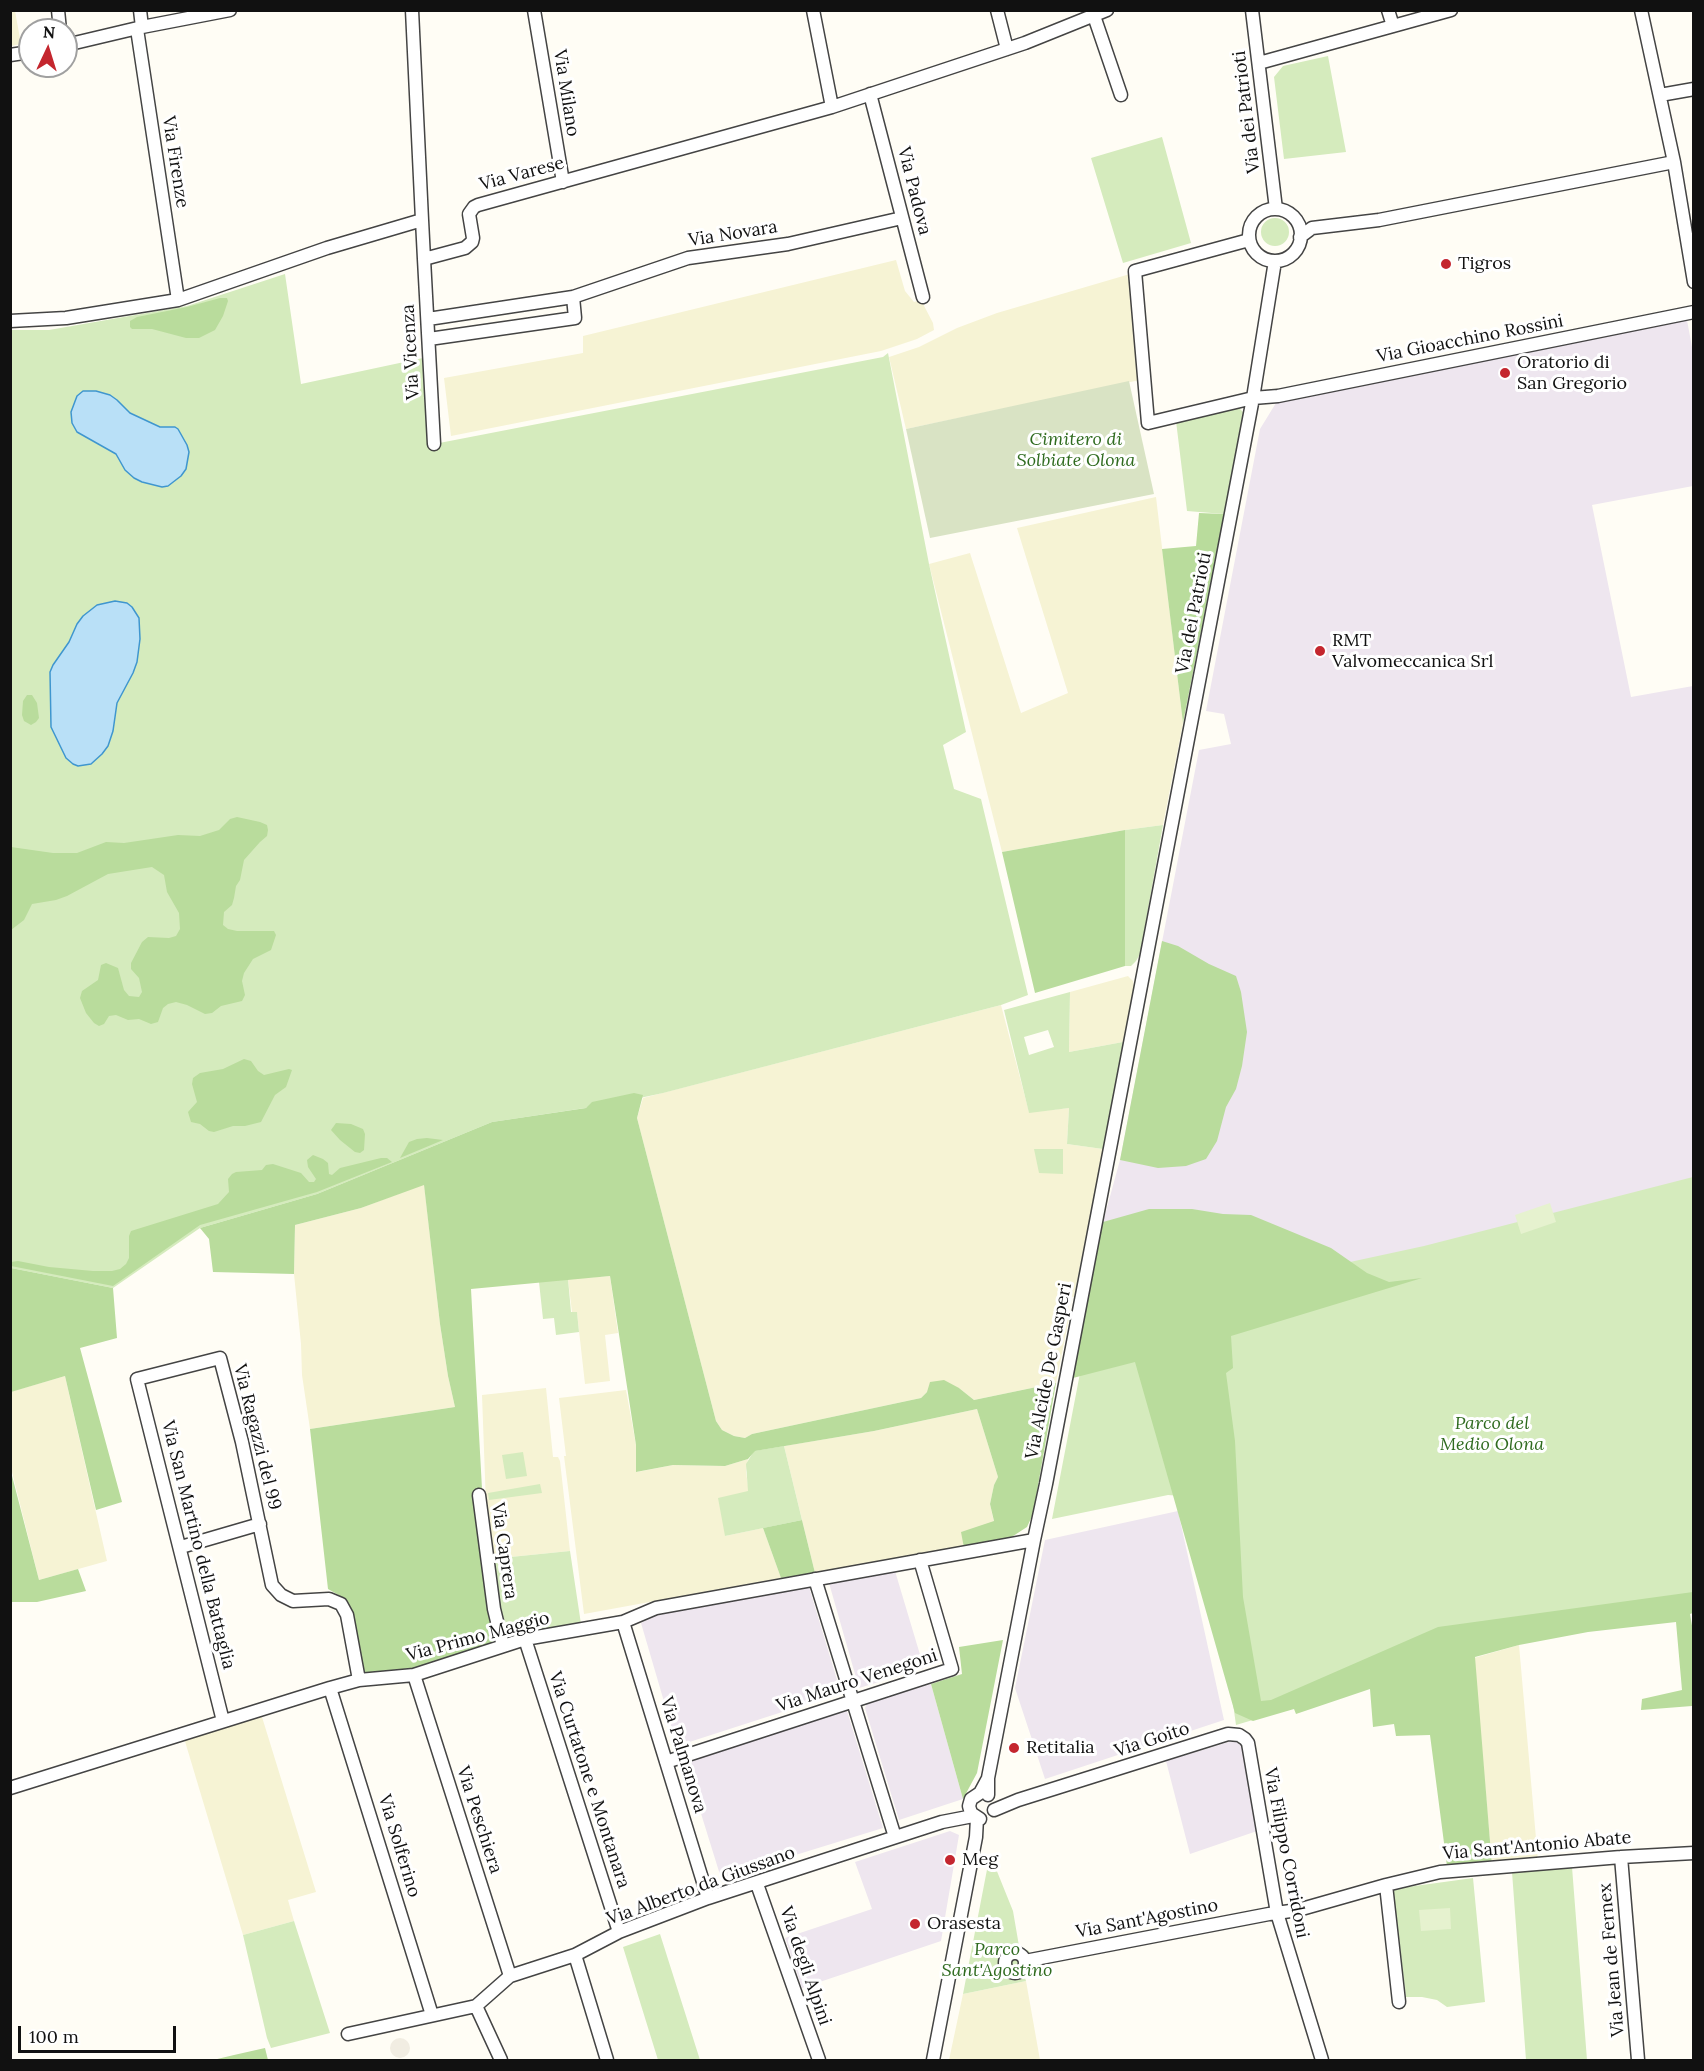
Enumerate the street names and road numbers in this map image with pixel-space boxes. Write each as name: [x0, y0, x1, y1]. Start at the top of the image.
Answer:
street label: Via Milano: [548, 48, 584, 138]
street label: Via dei Patrioti: [1229, 50, 1265, 174]
street label: Via Firenze: [157, 115, 193, 209]
street label: Via Padova: [893, 145, 935, 237]
street label: Via Varese: [477, 152, 567, 196]
street label: Via Novara: [687, 216, 779, 252]
street label: Via Vicenza: [398, 304, 424, 400]
street label: Via Gioacchino Rossini: [1375, 310, 1565, 368]
street label: Via dei Patrioti: [1172, 550, 1216, 676]
street label: Via Alcide De Gasperi: [1021, 1281, 1077, 1461]
street label: Via Ragazzi del 99: [228, 1362, 286, 1512]
street label: Via San Martino della Battaglia: [157, 1418, 239, 1672]
street label: Via Caprera: [487, 1501, 521, 1601]
street label: Via Primo Maggio: [404, 1607, 552, 1667]
street label: Via Mauro Venegoni: [774, 1645, 940, 1717]
street label: Via Curtatone e Montanara: [544, 1669, 634, 1891]
street label: Via Palmanova: [655, 1694, 711, 1816]
street label: Via Goito: [1112, 1718, 1192, 1762]
street label: Via Peschiera: [451, 1764, 507, 1876]
street label: Via Filippo Corridoni: [1259, 1766, 1313, 1940]
street label: Via Solferino: [373, 1792, 425, 1900]
street label: Via Sant'Antonio Abate: [1442, 1827, 1632, 1865]
street label: Via Alberto da Giussano: [604, 1842, 798, 1930]
street label: Via Jean de Fernex: [1595, 1882, 1629, 2038]
street label: Via Sant'Agostino: [1074, 1895, 1220, 1943]
street label: Via degli Alpini: [775, 1904, 835, 2028]

